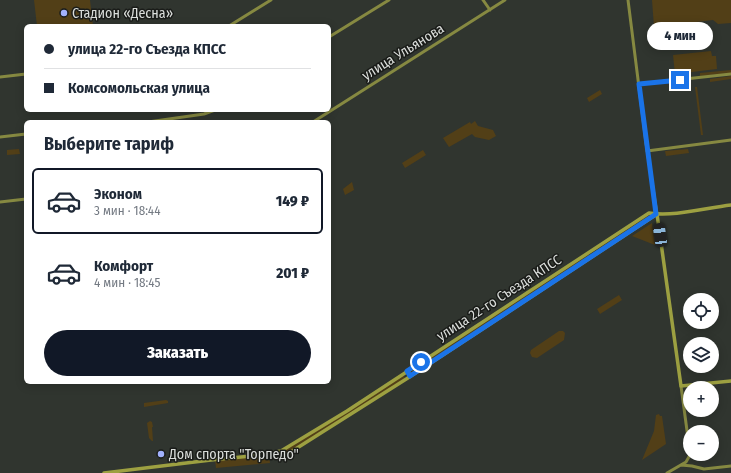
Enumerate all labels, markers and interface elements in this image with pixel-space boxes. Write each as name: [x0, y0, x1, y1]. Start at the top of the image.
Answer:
place label: Стадион «Десна»: [72, 5, 173, 22]
marker: Стадион «Десна»: [59, 8, 69, 18]
street label: улица Ульянова: [359, 20, 447, 84]
callout: 4 мин: [647, 22, 713, 50]
text: 4 мин: [664, 28, 696, 43]
text: улица 22-го Съезда КПСС: [68, 40, 226, 58]
route end: [671, 71, 689, 89]
text: Комсомольская улица: [68, 79, 210, 97]
text: Выберите тариф: [44, 133, 174, 155]
icon: car: [46, 183, 82, 219]
text: Эконом: [94, 185, 142, 203]
text: 149 ₽: [276, 192, 309, 210]
text: 3 мин · 18:44: [94, 203, 160, 218]
car: [652, 222, 668, 248]
street label: улица 22-го Съезда КПСС: [433, 251, 565, 345]
icon: car: [46, 255, 82, 291]
text: Комфорт: [94, 257, 153, 275]
text: 201 ₽: [276, 264, 309, 282]
text: 4 мин · 18:45: [94, 275, 160, 290]
map controls: [683, 293, 719, 461]
button: locate: [683, 293, 719, 329]
button: Заказать: [44, 330, 311, 376]
button: layers: [683, 337, 719, 373]
route start: [412, 353, 430, 371]
button: +: [683, 381, 719, 417]
button: −: [683, 425, 719, 461]
place label: Дом спорта "Торпедо": [168, 446, 299, 463]
marker: Дом спорта "Торпедо": [156, 449, 166, 459]

